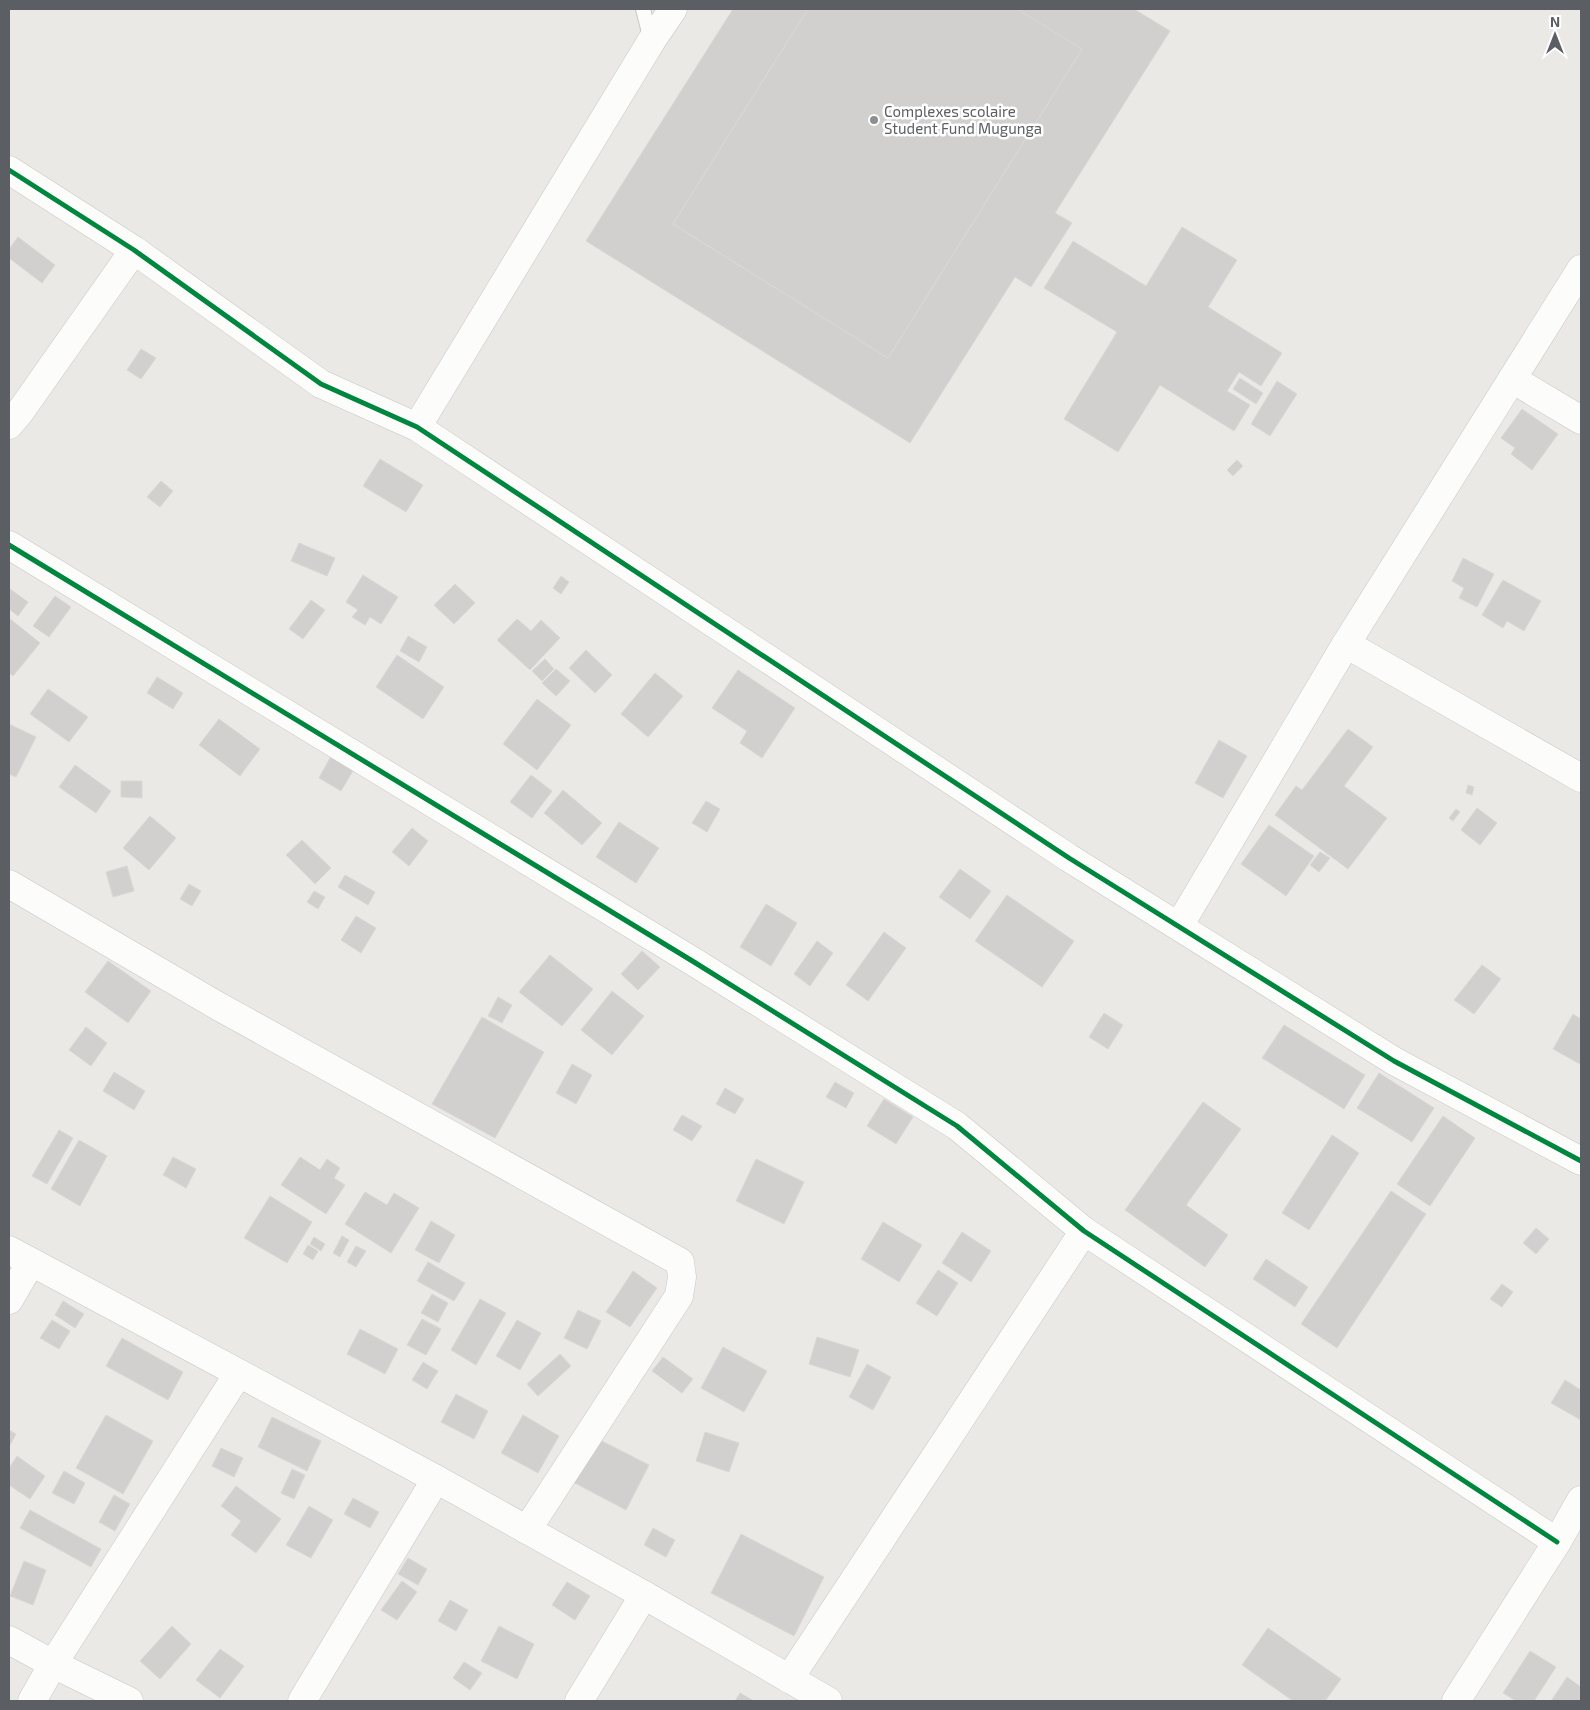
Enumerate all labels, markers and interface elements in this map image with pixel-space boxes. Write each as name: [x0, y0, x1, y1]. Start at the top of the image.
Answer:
north arrow: [1530, 10, 1580, 60]
text: N: [1550, 13, 1560, 30]
place label: Complexes scolaire Student Fund Mugunga: [884, 102, 1042, 137]
marker: Complexes scolaire Student Fund Mugunga: [868, 114, 880, 126]

